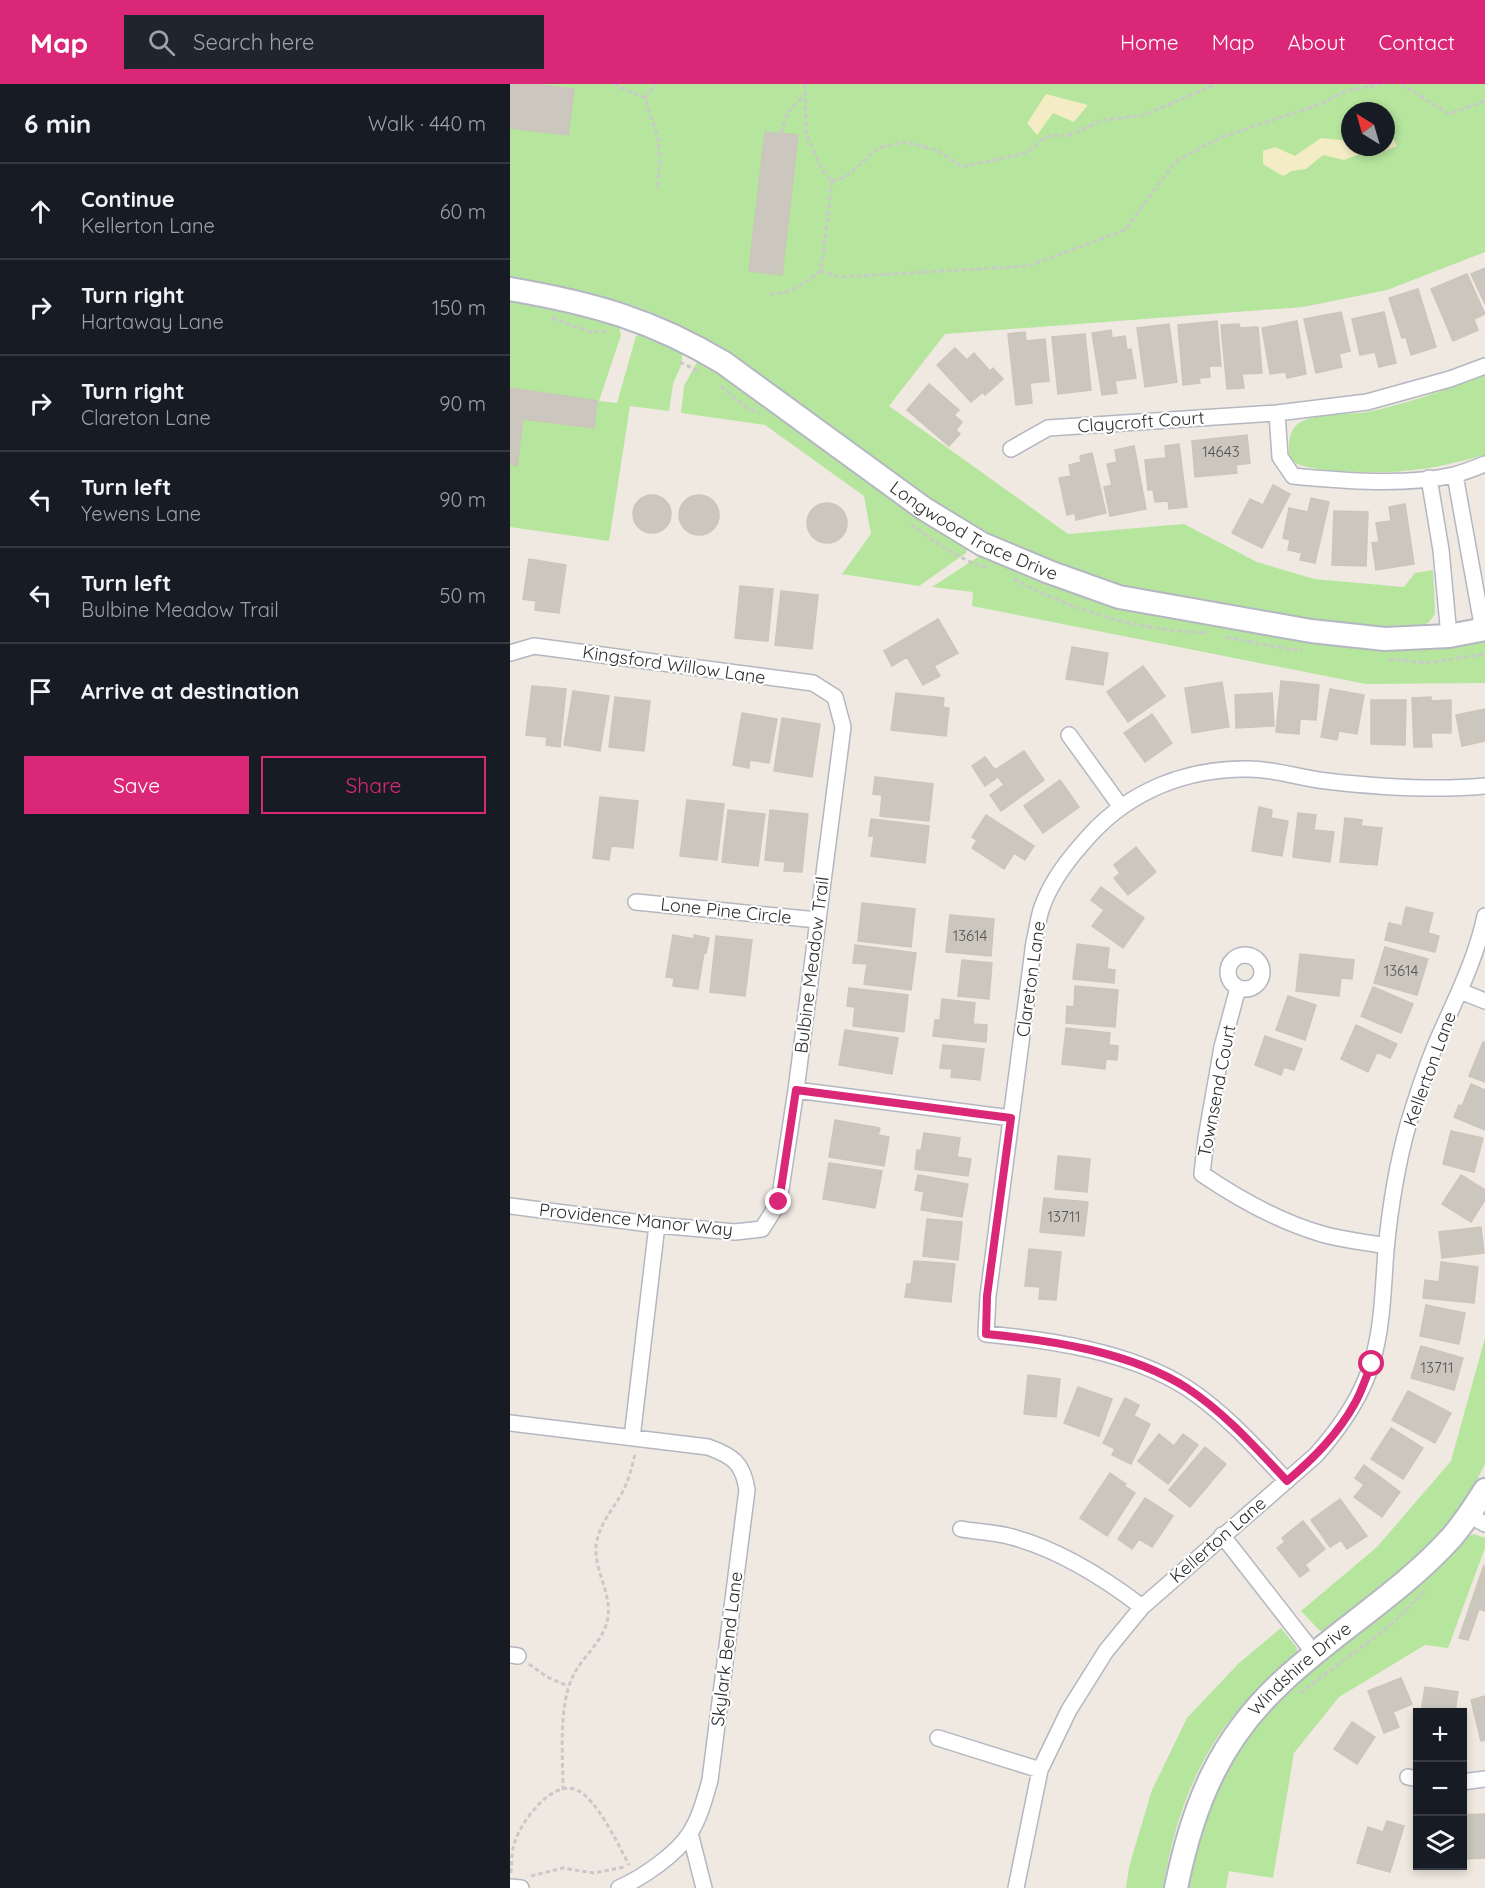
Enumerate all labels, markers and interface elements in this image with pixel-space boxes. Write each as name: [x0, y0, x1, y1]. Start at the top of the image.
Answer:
search box: [124, 15, 544, 69]
text: Map: [30, 25, 88, 60]
icon: search: [145, 26, 178, 59]
text: Search here: [193, 28, 315, 56]
text: Home: [1120, 29, 1179, 55]
text: Map: [1212, 29, 1255, 55]
text: About: [1288, 29, 1346, 55]
text: Contact: [1379, 29, 1455, 55]
north arrow: [1341, 102, 1395, 156]
text: 6 min: [24, 107, 91, 140]
text: Walk · 440 m: [368, 111, 486, 136]
text: Continue: [81, 185, 175, 213]
icon: ahead: [24, 195, 57, 228]
text: 60 m: [440, 199, 486, 224]
text: Kellerton Lane: [81, 213, 215, 238]
text: Turn right: [81, 281, 185, 309]
icon: right: [24, 291, 57, 324]
text: 150 m: [432, 295, 486, 320]
text: Hartaway Lane: [81, 309, 224, 334]
text: Turn right: [81, 377, 185, 405]
icon: right: [24, 387, 57, 420]
text: 90 m: [439, 391, 486, 416]
text: Clareton Lane: [81, 405, 211, 430]
street label: Claycroft Court: [1077, 406, 1205, 437]
house number: 14643: [1202, 442, 1240, 461]
text: Turn left: [81, 473, 171, 501]
street label: Longwood Trace Drive: [885, 476, 1061, 585]
icon: left: [24, 483, 57, 516]
text: 90 m: [439, 487, 486, 512]
text: Yewens Lane: [81, 501, 201, 526]
text: Turn left: [81, 569, 171, 597]
icon: left: [24, 579, 57, 612]
text: 50 m: [440, 583, 486, 608]
text: Bulbine Meadow Trail: [81, 597, 279, 622]
street label: Kingsford Willow Lane: [581, 640, 767, 689]
icon: arrive: [24, 675, 57, 708]
text: Arrive at destination: [81, 677, 299, 705]
button: Save: [24, 756, 249, 814]
button: Share: [261, 756, 486, 814]
street label: Bulbine Meadow Trail: [789, 875, 834, 1055]
street label: Lone Pine Circle: [659, 892, 793, 929]
street label: Clareton Lane: [1011, 920, 1050, 1038]
house number: 13614: [953, 926, 987, 945]
house number: 13614: [1384, 961, 1418, 980]
street label: Kellerton Lane: [1398, 1008, 1461, 1129]
street label: Townsend Court: [1192, 1023, 1241, 1159]
route end: [765, 1188, 791, 1214]
street label: Providence Manor Way: [538, 1198, 734, 1241]
house number: 13711: [1048, 1207, 1080, 1226]
route start: [1358, 1350, 1384, 1376]
house number: 13711: [1421, 1358, 1453, 1377]
street label: Kellerton Lane: [1165, 1491, 1271, 1588]
street label: Skylark Bend Lane: [706, 1570, 747, 1728]
street label: Windshire Drive: [1243, 1617, 1356, 1720]
map controls: [1413, 1708, 1467, 1870]
button: +: [1413, 1708, 1467, 1762]
button: −: [1413, 1762, 1467, 1816]
button: layers: [1413, 1816, 1467, 1870]

